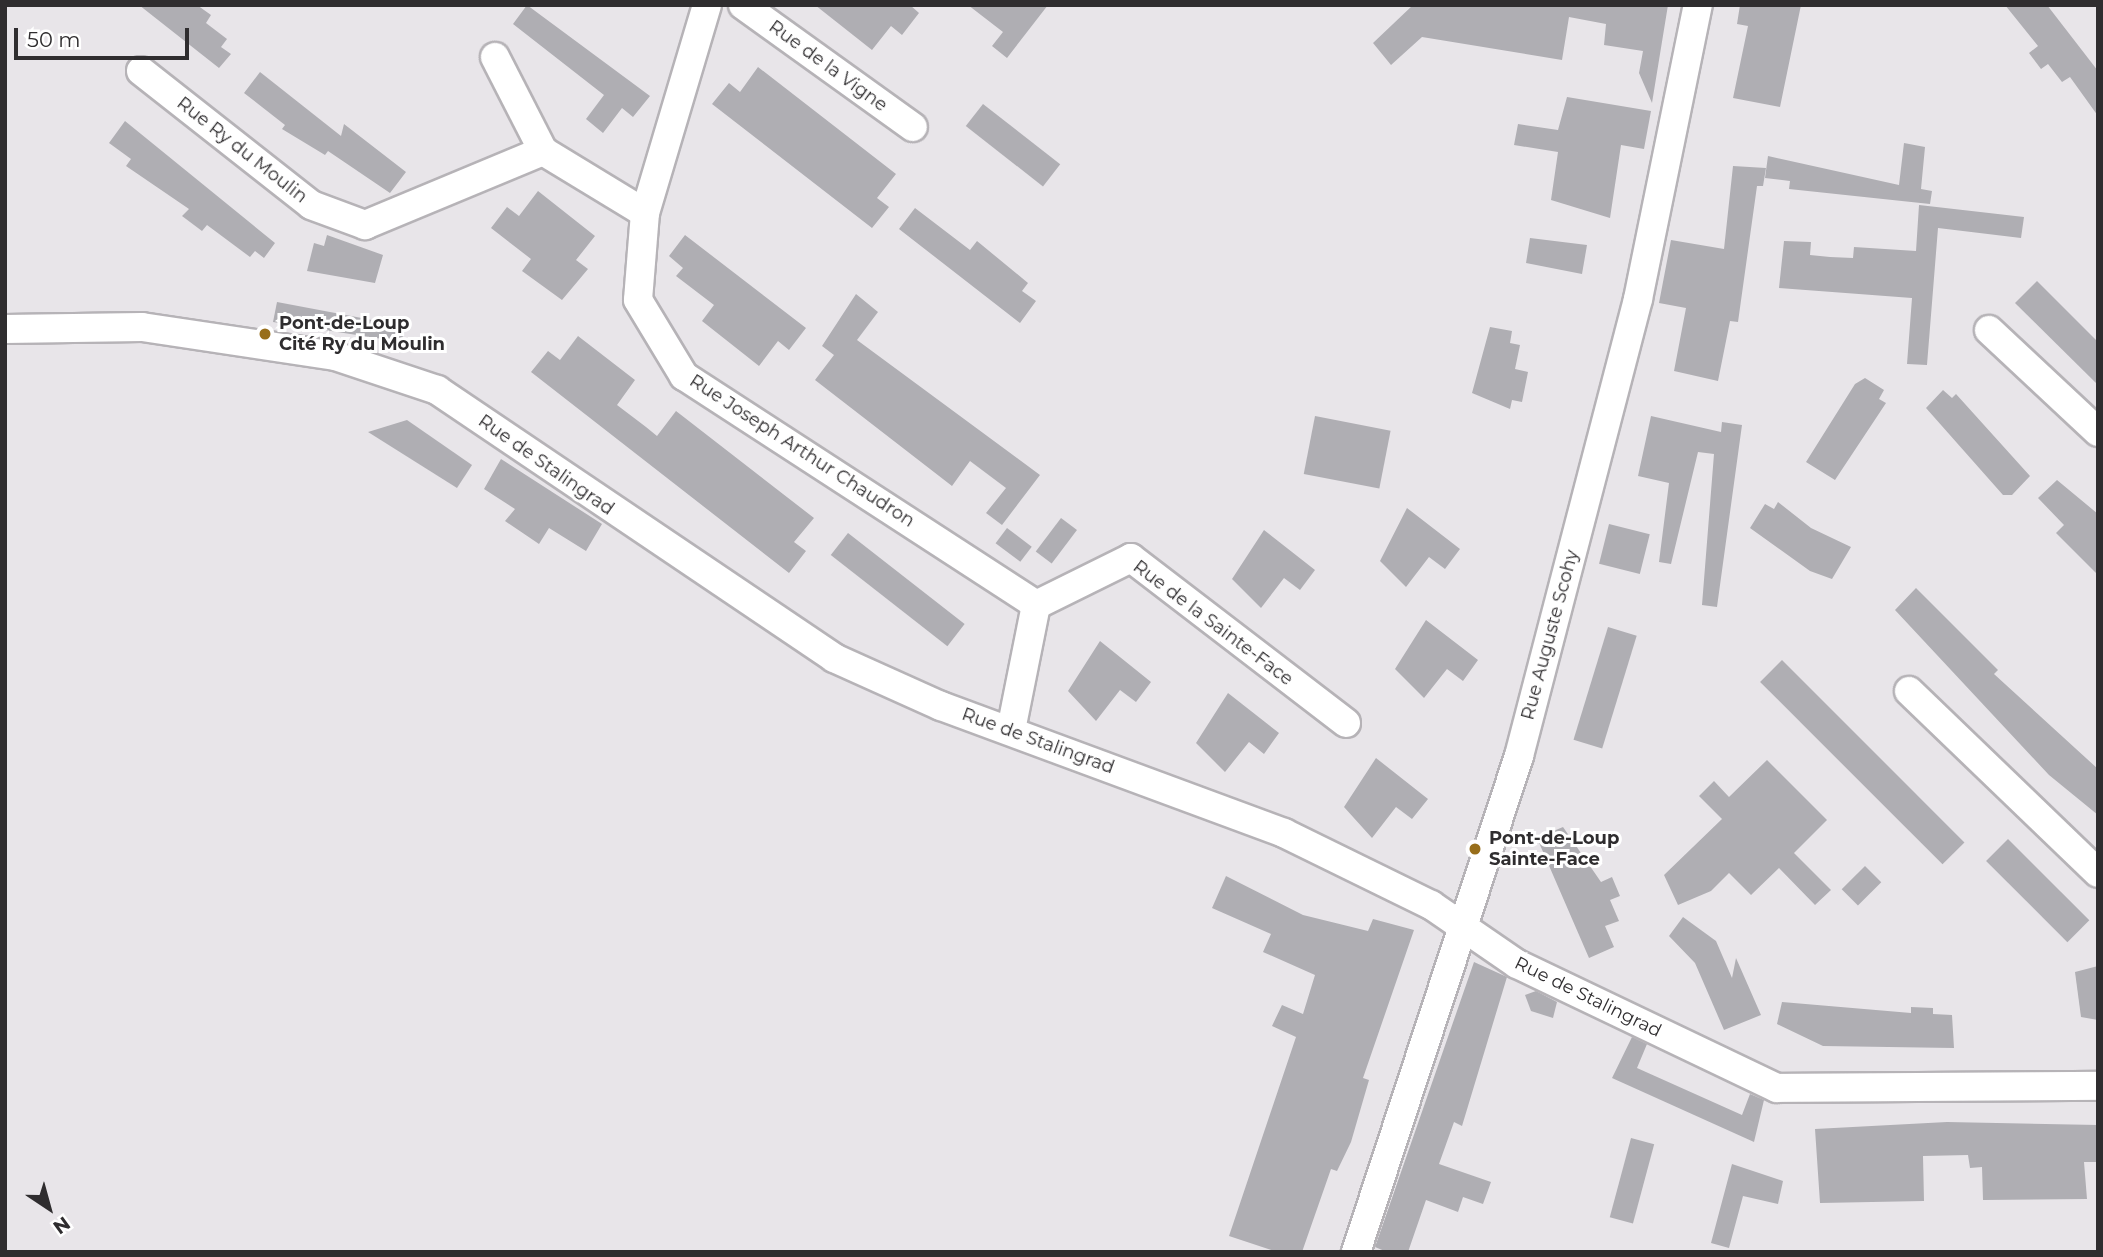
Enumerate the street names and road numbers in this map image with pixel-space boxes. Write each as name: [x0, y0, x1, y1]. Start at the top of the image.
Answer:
street label: Rue de la Vigne: [765, 16, 891, 116]
street label: Rue Ry du Moulin: [172, 92, 312, 208]
street label: Rue Joseph Arthur Chaudron: [685, 370, 919, 532]
street label: Rue de Stalingrad: [474, 410, 618, 520]
street label: Rue Auguste Scohy: [1517, 548, 1583, 722]
street label: Rue de la Sainte-Face: [1129, 556, 1297, 690]
street label: Rue de Stalingrad: [959, 703, 1117, 779]
street label: Rue de Stalingrad: [1511, 952, 1665, 1042]

